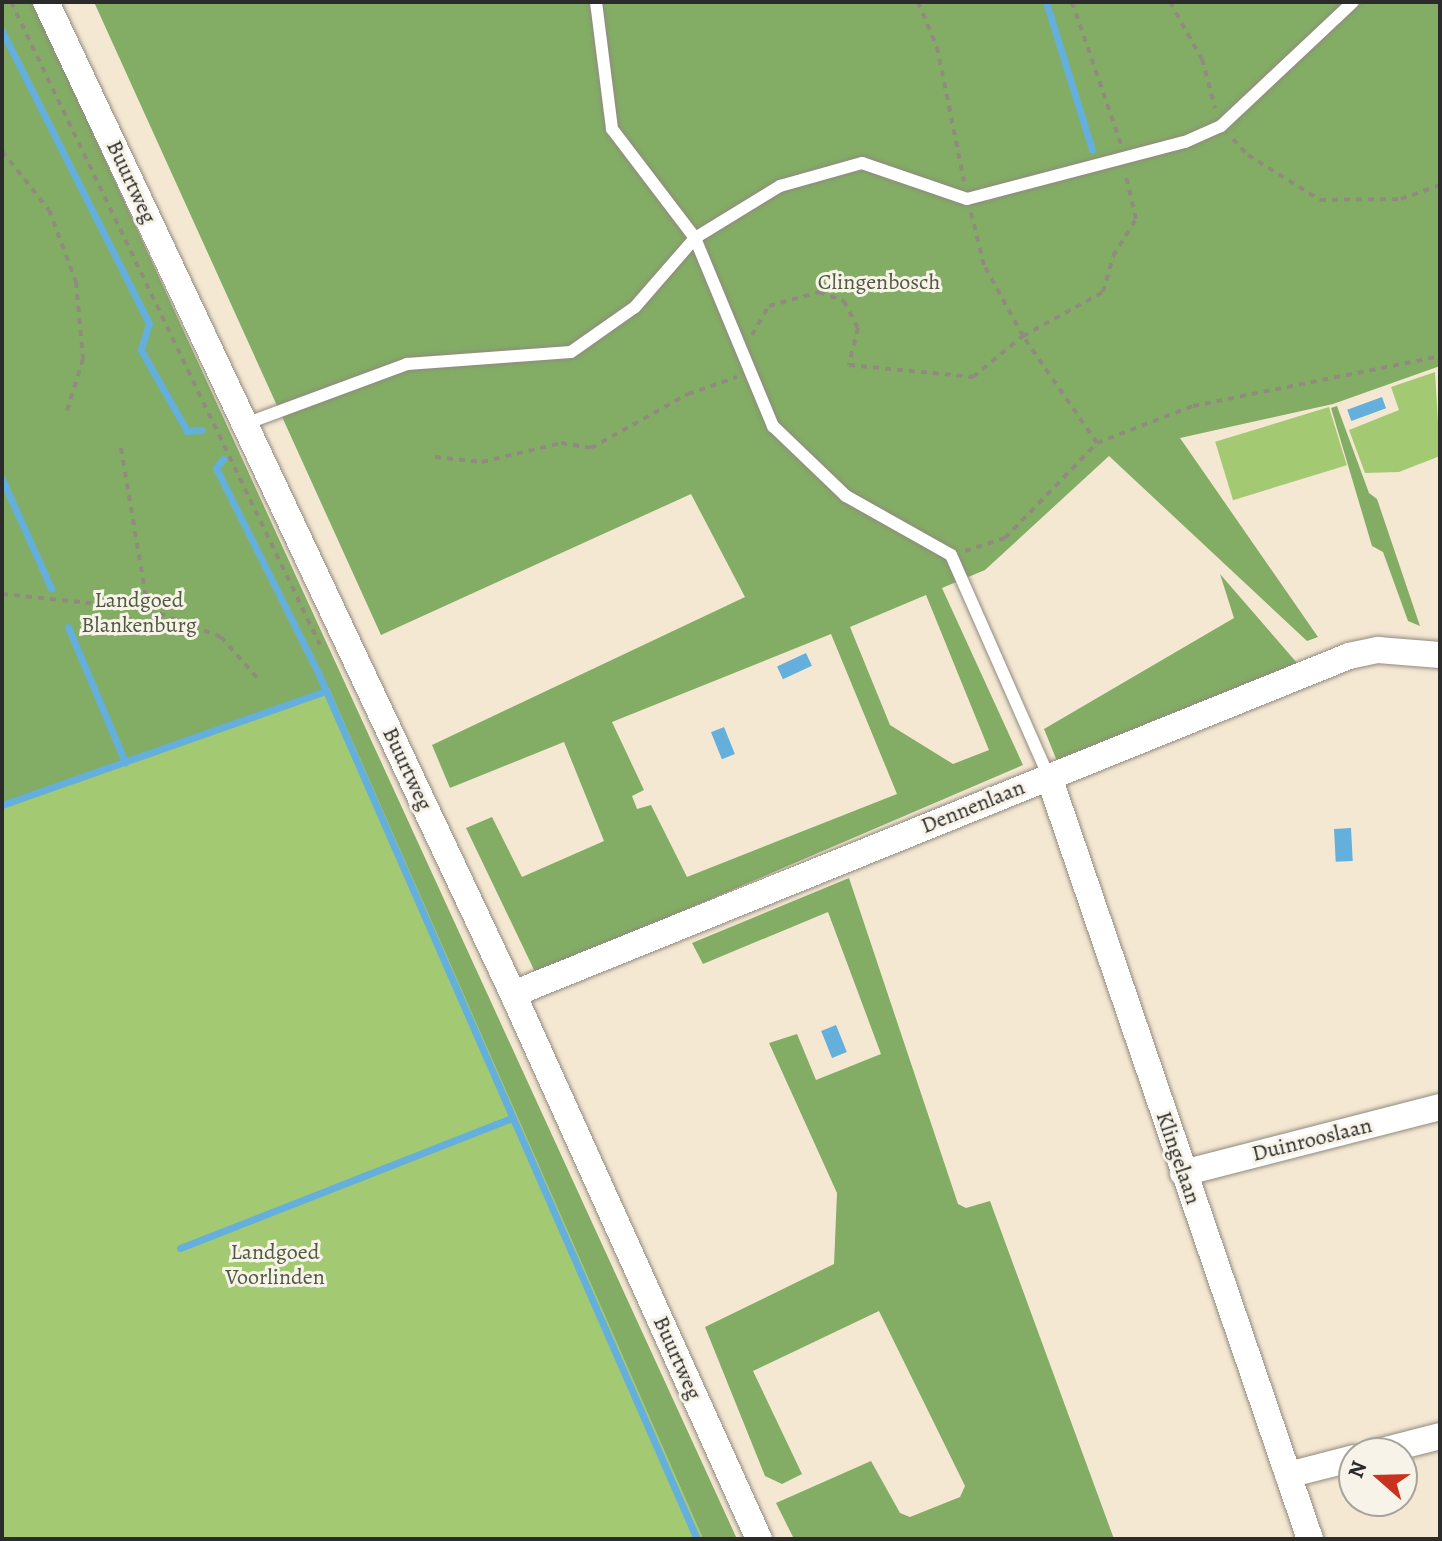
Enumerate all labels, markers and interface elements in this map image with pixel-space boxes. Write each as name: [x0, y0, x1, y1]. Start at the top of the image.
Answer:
street label: Buurtweg: [100, 136, 162, 228]
park label: Clingenbosch: [818, 270, 940, 296]
park label: Landgoed Blankenburg: [81, 587, 197, 638]
street label: Buurtweg: [376, 723, 438, 815]
street label: Dennenlaan: [917, 774, 1029, 840]
street label: Klingelaan: [1150, 1108, 1206, 1208]
street label: Duinrooslaan: [1249, 1112, 1375, 1168]
park label: Landgoed Voorlinden: [225, 1239, 325, 1290]
street label: Buurtweg: [647, 1312, 707, 1404]
north arrow: [1338, 1437, 1418, 1517]
text: N: [1340, 1457, 1374, 1482]

